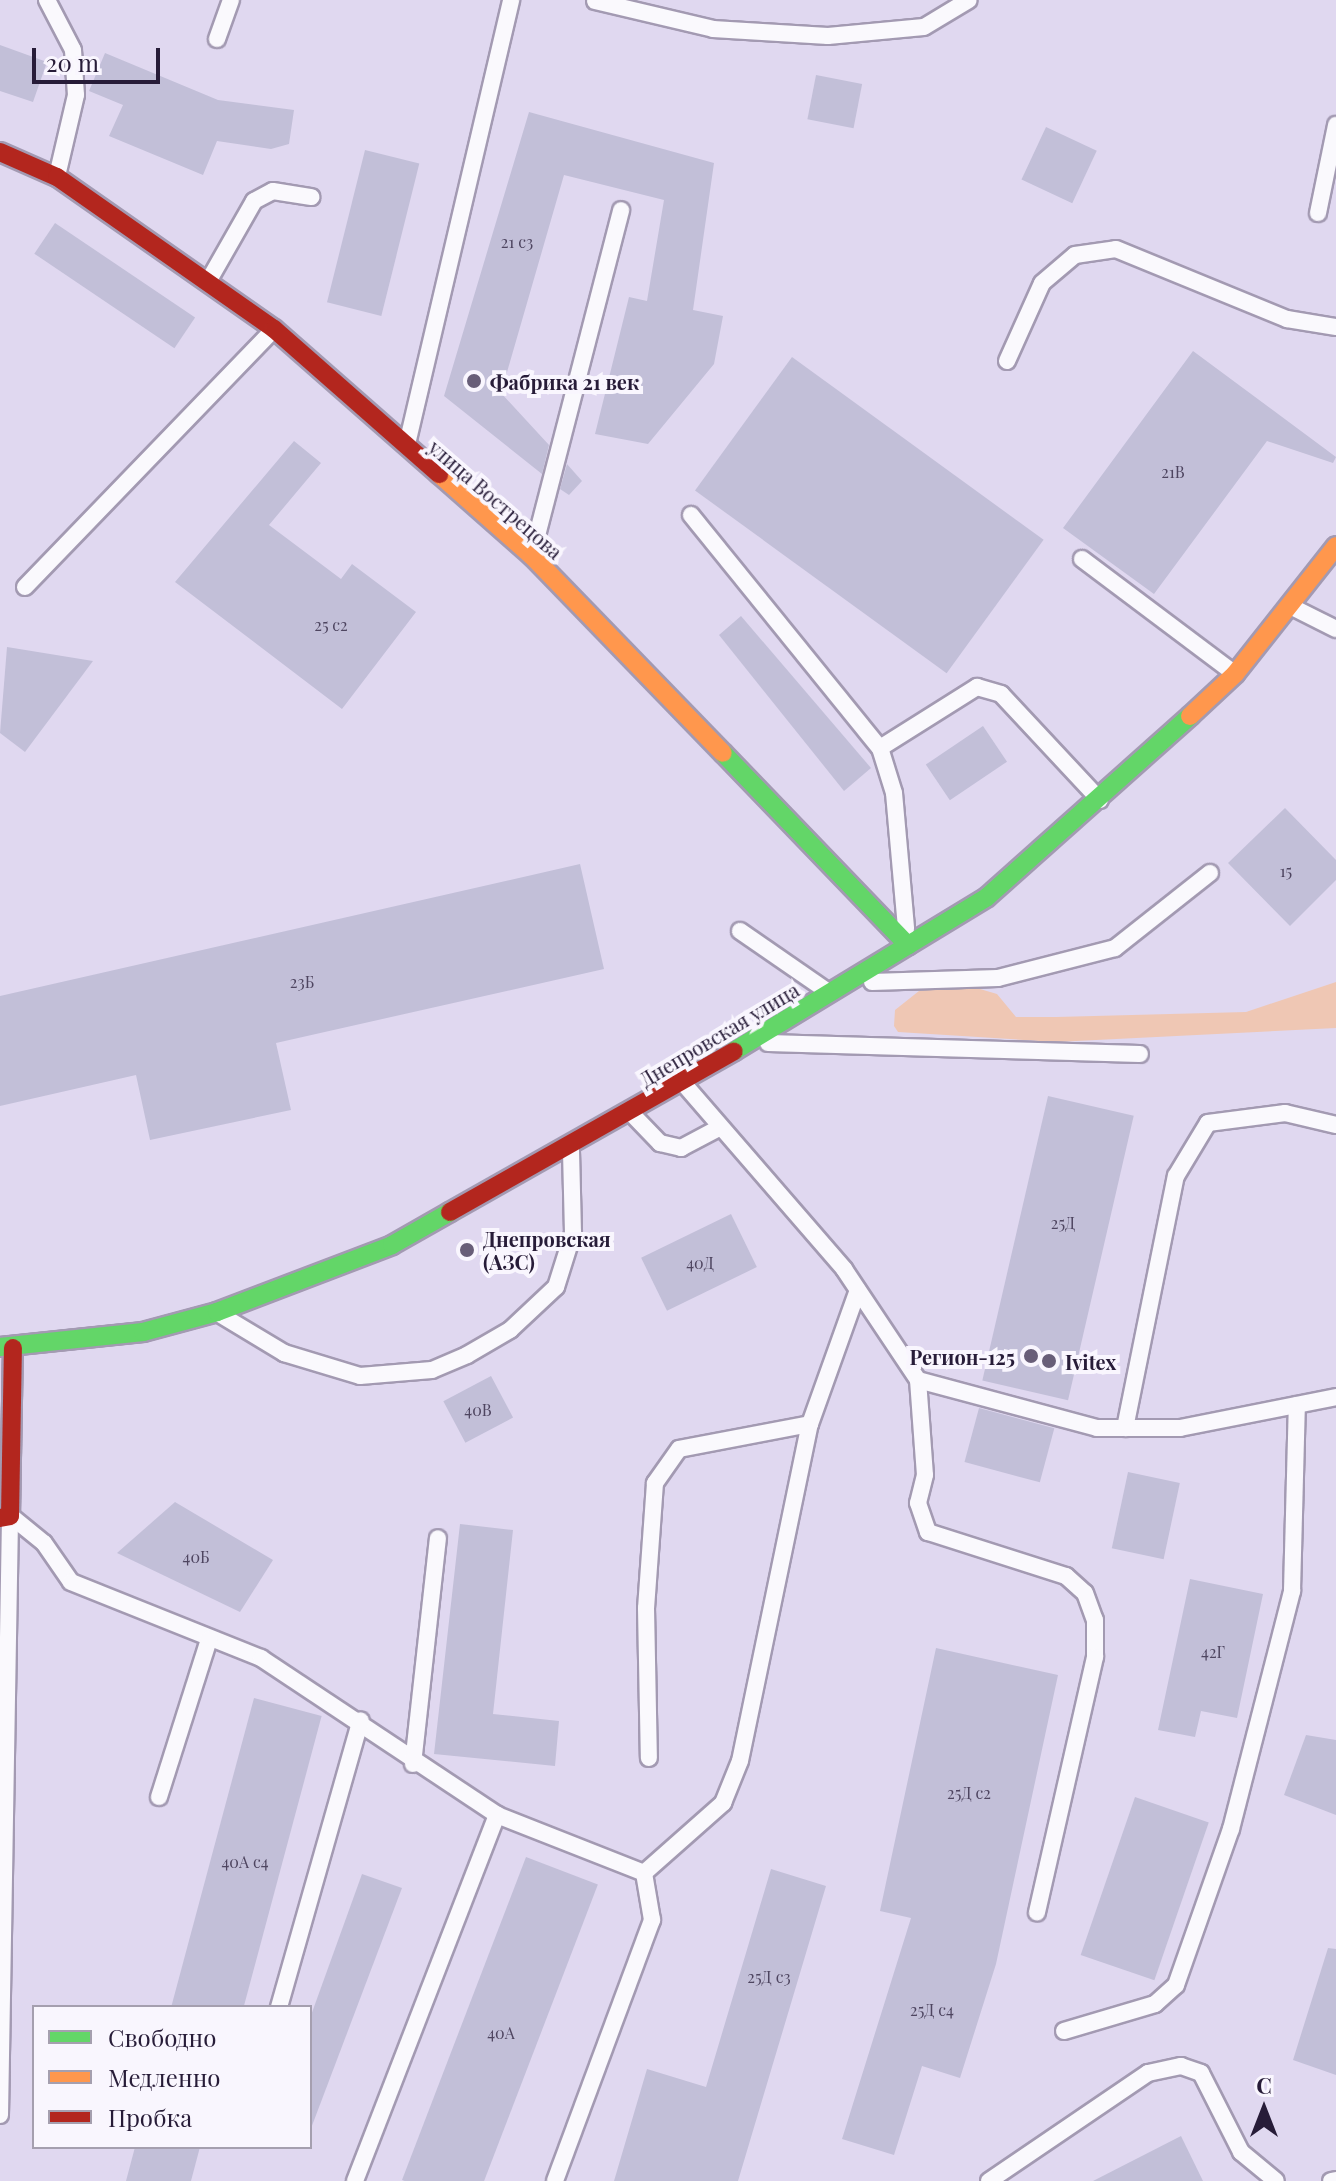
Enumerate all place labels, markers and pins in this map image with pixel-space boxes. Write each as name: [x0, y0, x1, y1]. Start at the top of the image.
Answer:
place label: Фабрика 21 век: [490, 369, 639, 393]
marker: Фабрика 21 век: [465, 372, 483, 390]
place label: Днепровская (АЗС): [483, 1226, 611, 1273]
marker: Днепровская (АЗС): [458, 1241, 476, 1259]
place label: Регион-125: [909, 1344, 1015, 1368]
marker: Регион-125: [1022, 1347, 1040, 1365]
place label: Ivitex: [1065, 1349, 1116, 1373]
marker: Ivitex: [1040, 1352, 1058, 1370]

